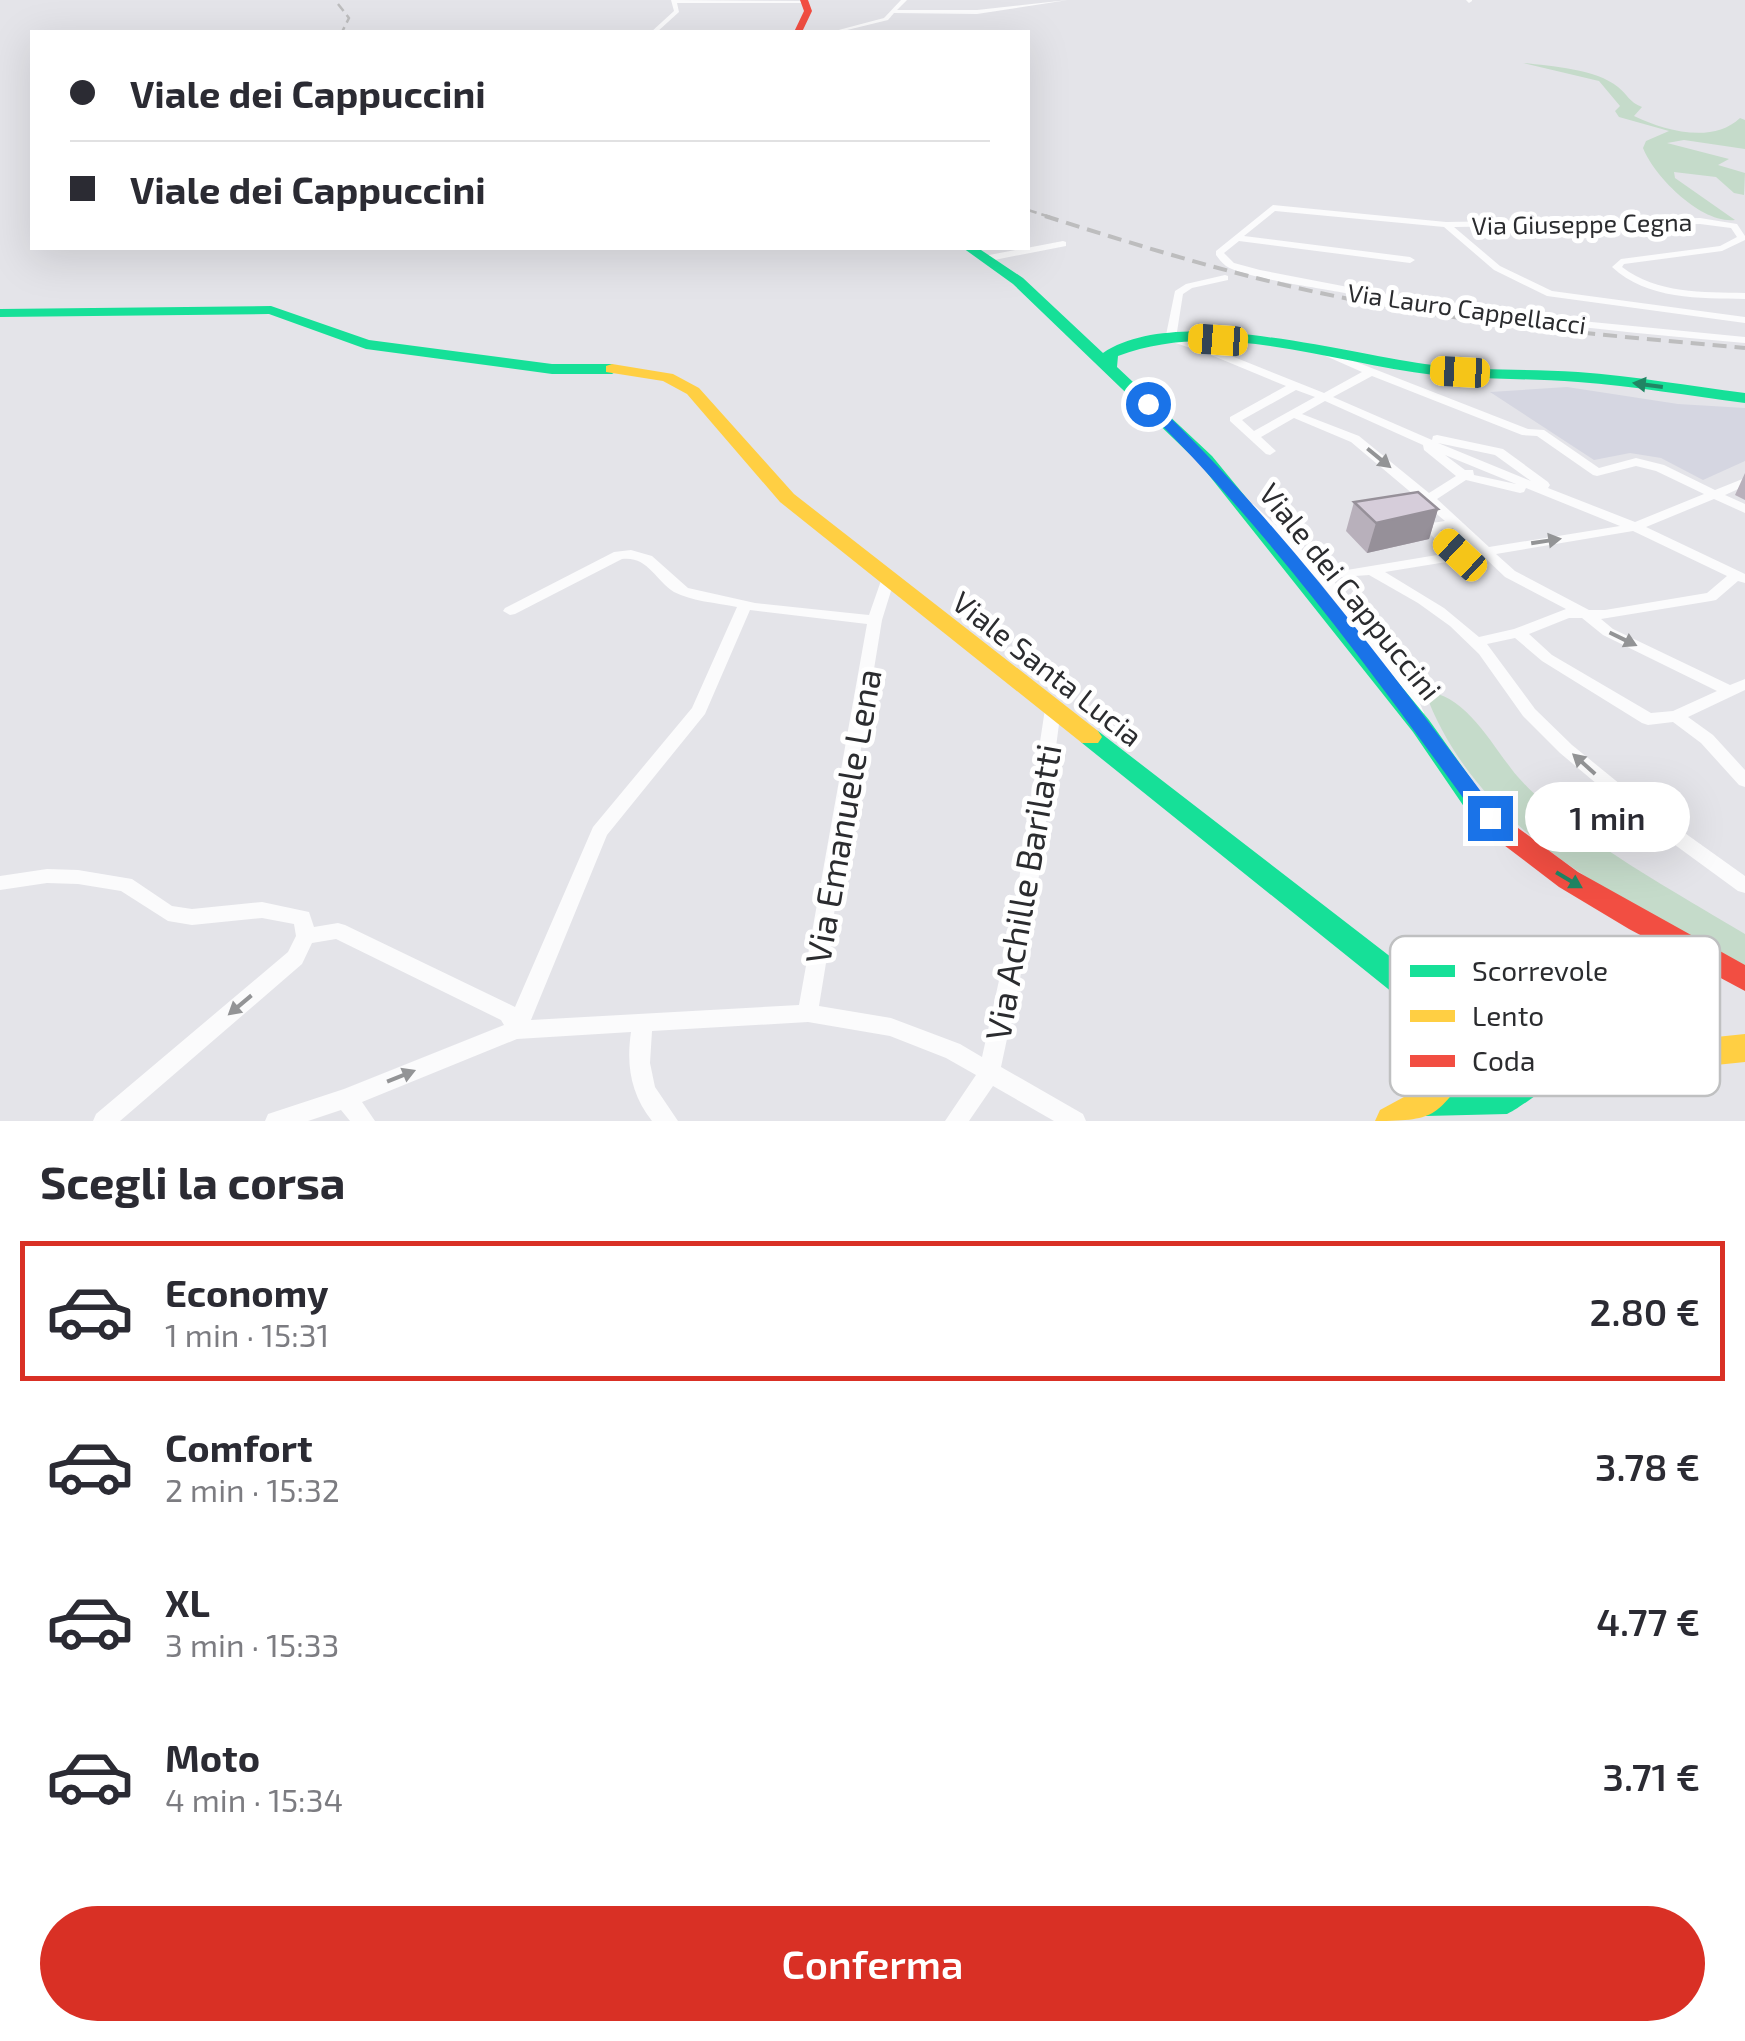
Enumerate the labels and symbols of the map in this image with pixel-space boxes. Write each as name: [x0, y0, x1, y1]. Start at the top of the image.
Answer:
street label: Via Giuseppe Cegna: [1471, 206, 1693, 240]
street label: Via Lauro Cappellacci: [1346, 276, 1588, 340]
car: [1187, 323, 1249, 357]
car: [1429, 355, 1491, 389]
one-way arrow: [1632, 377, 1664, 393]
route start: [1126, 382, 1171, 427]
one-way arrow: [1366, 447, 1391, 468]
street label: Viale dei Cappuccini: [1253, 475, 1449, 707]
car: [1428, 524, 1492, 586]
one-way arrow: [1531, 533, 1563, 548]
street label: Viale Santa Lucia: [946, 583, 1150, 753]
one-way arrow: [1609, 631, 1638, 648]
street label: Via Emanuele Lena: [795, 665, 889, 967]
street label: Via Achille Barilatti: [975, 741, 1069, 1043]
one-way arrow: [1572, 753, 1597, 775]
callout: 1 min: [1525, 783, 1690, 853]
route end: [1468, 796, 1513, 841]
one-way arrow: [1555, 871, 1583, 888]
legend: [1390, 936, 1720, 1096]
text: Scorrevole: [1472, 953, 1608, 987]
one-way arrow: [228, 994, 253, 1016]
text: Lento: [1472, 998, 1544, 1032]
text: Coda: [1472, 1043, 1535, 1077]
one-way arrow: [386, 1068, 416, 1084]

